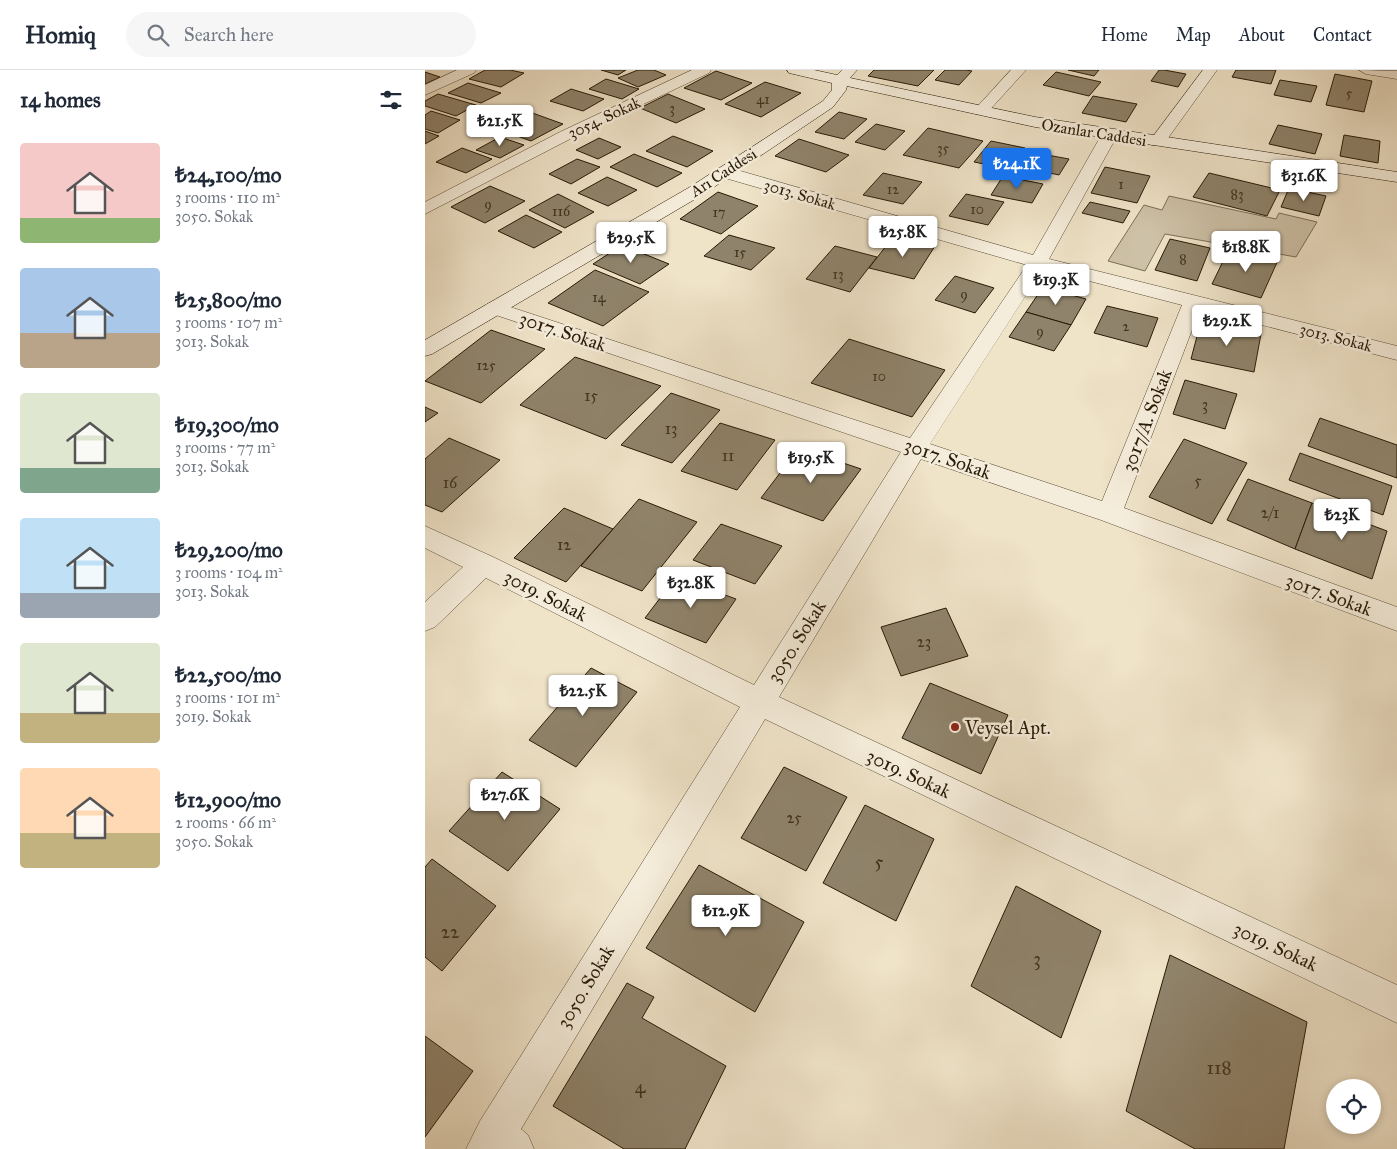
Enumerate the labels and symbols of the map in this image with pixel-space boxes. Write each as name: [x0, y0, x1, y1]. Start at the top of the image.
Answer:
house number: 5: [1346, 85, 1353, 102]
house number: 41: [756, 91, 770, 108]
street label: 3054. Sokak: [565, 92, 644, 142]
house number: 3: [669, 100, 675, 117]
pin: ₺21.5K: [459, 104, 541, 147]
street label: Ozanlar Caddesi: [1040, 115, 1148, 150]
house number: 35: [937, 140, 950, 157]
street label: Arı Caddesi: [686, 144, 760, 201]
pin: ₺24.1K: [976, 148, 1058, 190]
pin: ₺31.6K: [1263, 160, 1345, 202]
street label: 3013. Sokak: [762, 175, 839, 214]
house number: 1: [1118, 176, 1124, 193]
house number: 12: [887, 181, 899, 198]
house number: 83: [1230, 186, 1244, 203]
house number: 9: [484, 196, 492, 213]
house number: 10: [970, 201, 984, 218]
house number: 116: [552, 203, 571, 220]
house number: 17: [712, 204, 726, 221]
pin: ₺25.8K: [862, 216, 944, 258]
pin: ₺29.5K: [590, 222, 672, 264]
pin: ₺18.8K: [1205, 230, 1287, 273]
house number: 15: [734, 244, 746, 261]
house number: 8: [1179, 251, 1187, 268]
pin: ₺19.3K: [1015, 264, 1097, 306]
house number: 13: [832, 266, 844, 283]
house number: 9: [960, 286, 968, 303]
house number: 14: [592, 289, 607, 306]
pin: ₺29.2K: [1186, 304, 1268, 347]
street label: 3017. Sokak: [516, 307, 609, 356]
house number: 2: [1123, 318, 1130, 335]
street label: 3013. Sokak: [1298, 319, 1375, 356]
house number: 9: [1036, 323, 1044, 340]
house number: 125: [477, 357, 496, 374]
street label: 3017/A. Sokak: [1116, 365, 1177, 475]
house number: 10: [872, 368, 886, 385]
house number: 15: [584, 386, 598, 405]
house number: 3: [1202, 395, 1208, 414]
house number: 13: [665, 419, 677, 438]
street label: 3017. Sokak: [901, 433, 994, 484]
pin: ₺19.5K: [770, 442, 852, 484]
house number: 11: [722, 446, 734, 465]
house number: 5: [1194, 471, 1202, 490]
house number: 16: [443, 473, 458, 492]
pin: ₺23K: [1312, 498, 1372, 541]
house number: 2/1: [1261, 503, 1279, 522]
house number: 12: [557, 535, 571, 554]
street label: 3019. Sokak: [500, 565, 591, 626]
pin: ₺32.8K: [650, 566, 732, 609]
street label: 3017. Sokak: [1283, 568, 1375, 621]
street label: 3050. Sokak: [762, 596, 831, 687]
house number: 23: [917, 632, 931, 651]
pin: ₺22.5K: [542, 674, 624, 717]
place label: Veysel Apt.: [964, 716, 1051, 739]
marker: Veysel Apt.: [949, 721, 961, 733]
street label: 3019. Sokak: [863, 744, 955, 803]
pin: ₺27.6K: [464, 778, 546, 821]
house number: 25: [786, 808, 802, 827]
house number: 5: [875, 850, 884, 873]
pin: ₺12.9K: [685, 894, 767, 937]
street label: 3019. Sokak: [1230, 917, 1322, 976]
house number: 22: [441, 920, 460, 943]
street label: 3050. Sokak: [552, 940, 619, 1032]
house number: 3: [1033, 947, 1041, 970]
house number: 118: [1206, 1056, 1232, 1079]
house number: 4: [635, 1075, 646, 1098]

